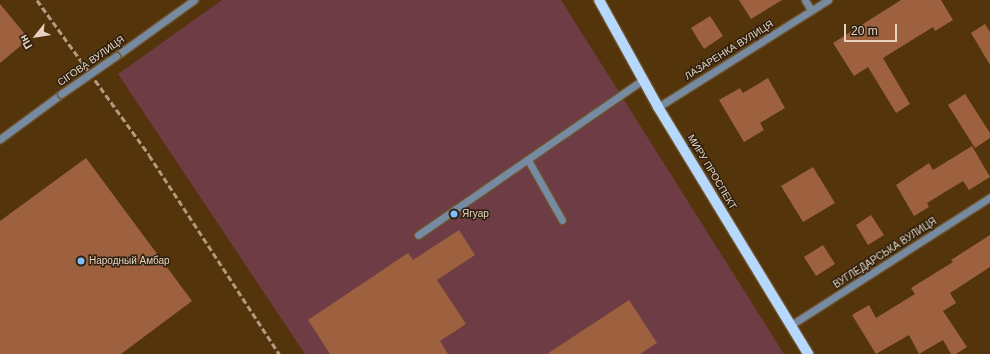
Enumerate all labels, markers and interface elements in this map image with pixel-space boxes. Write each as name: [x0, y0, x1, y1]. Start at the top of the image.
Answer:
north arrow: [16, 16, 56, 56]
scale bar: [846, 16, 899, 42]
street label: ЛАЗАРЕНКА ВУЛИЦЯ: [682, 18, 776, 82]
text: 20 m: [851, 24, 878, 38]
text: Пн: [17, 33, 34, 51]
street label: СІГОВА ВУЛИЦЯ: [55, 33, 127, 89]
street label: МИРУ ПРОСПЕКТ: [685, 132, 739, 212]
place label: Ягуар: [462, 208, 489, 220]
marker: Ягуар: [449, 209, 459, 219]
street label: ВУГЛЕДАРСЬКА ВУЛИЦЯ: [831, 215, 939, 291]
place label: Народный Амбар: [89, 255, 170, 267]
marker: Народный Амбар: [76, 256, 86, 266]

